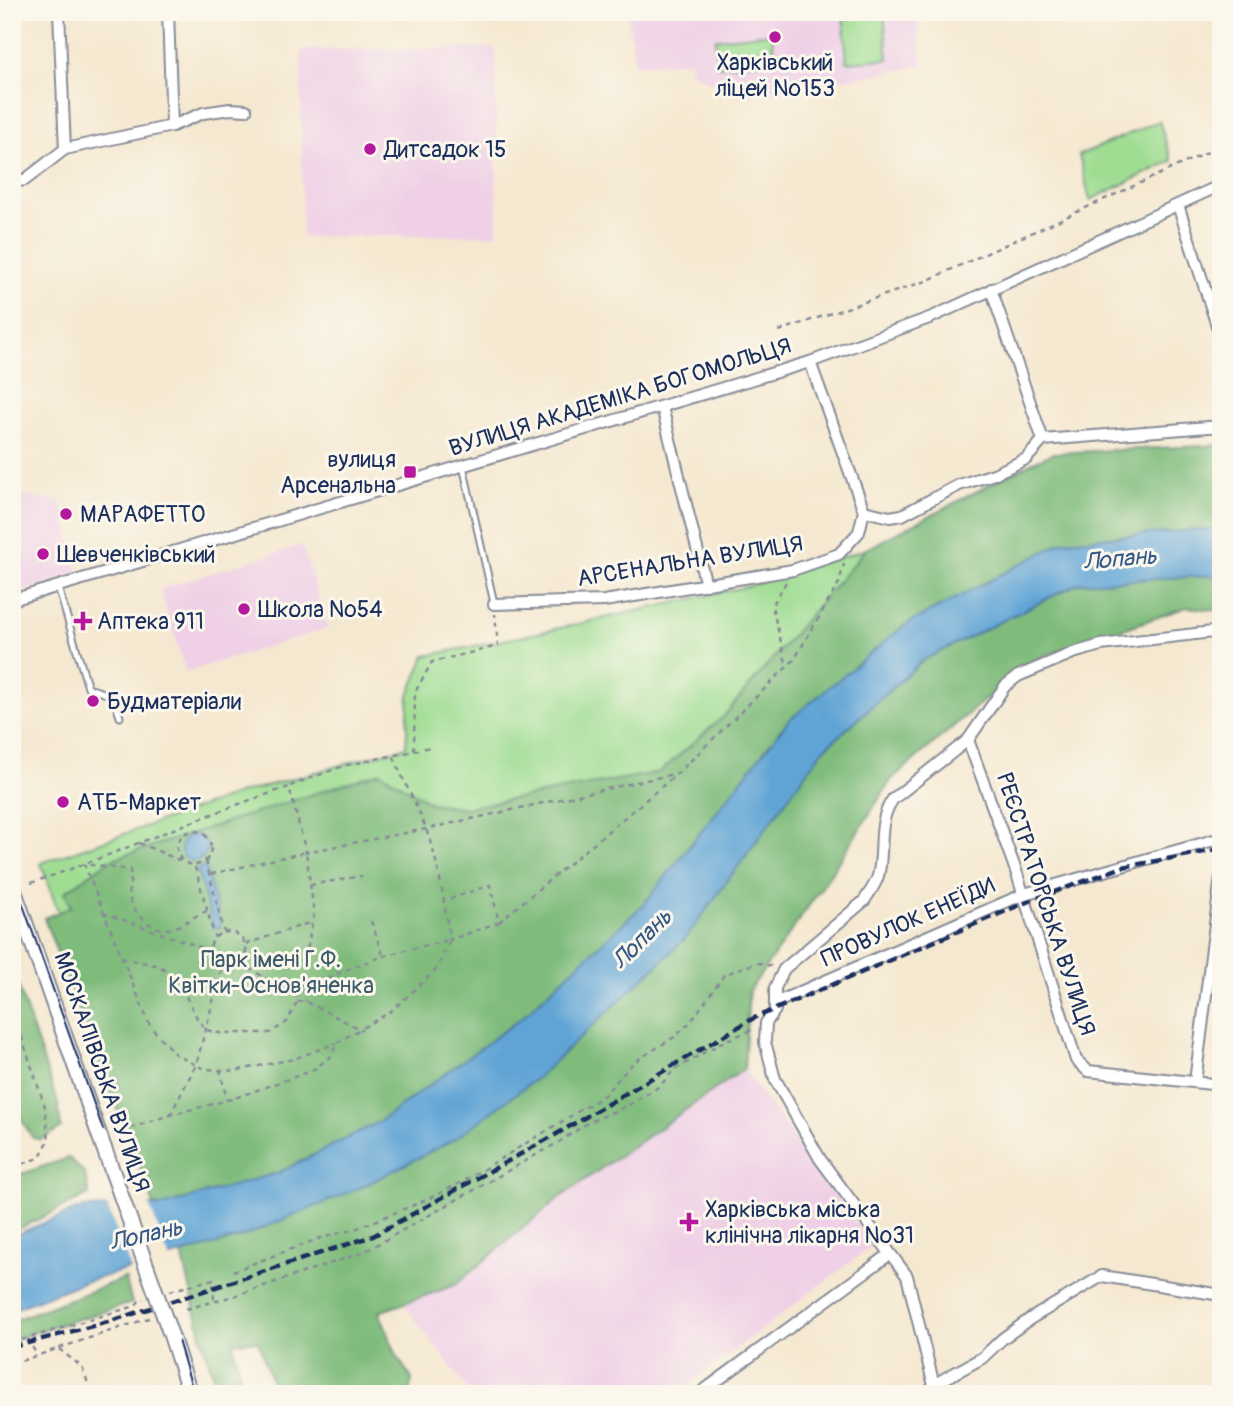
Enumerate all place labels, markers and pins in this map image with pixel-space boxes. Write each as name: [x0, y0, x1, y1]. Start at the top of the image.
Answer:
marker: Харківський ліцей №153: [767, 29, 783, 45]
place label: Харківський ліцей №153: [715, 48, 835, 103]
place label: Дитсадок 15: [383, 135, 506, 164]
marker: Дитсадок 15: [362, 141, 378, 157]
place label: вулиця Арсенальна: [280, 445, 396, 500]
marker: вулиця Арсенальна: [402, 464, 418, 480]
place label: МАРАФЕТТО: [80, 500, 205, 529]
marker: МАРАФЕТТО: [58, 506, 74, 522]
place label: Шевченківський: [57, 540, 216, 569]
marker: Шевченківський: [35, 546, 51, 562]
place label: Школа №54: [258, 595, 383, 624]
marker: Школа №54: [236, 601, 252, 617]
place label: Аптека 911: [97, 607, 204, 636]
marker: Аптека 911: [75, 613, 91, 629]
place label: Будматеріали: [107, 687, 241, 716]
marker: Будматеріали: [85, 693, 101, 709]
place label: АТБ-Маркет: [77, 788, 202, 817]
marker: АТБ-Маркет: [55, 794, 71, 810]
place label: Харківська міська клінічна лікарня №31: [705, 1195, 914, 1250]
marker: Харківська міська клінічна лікарня №31: [679, 1212, 699, 1232]

